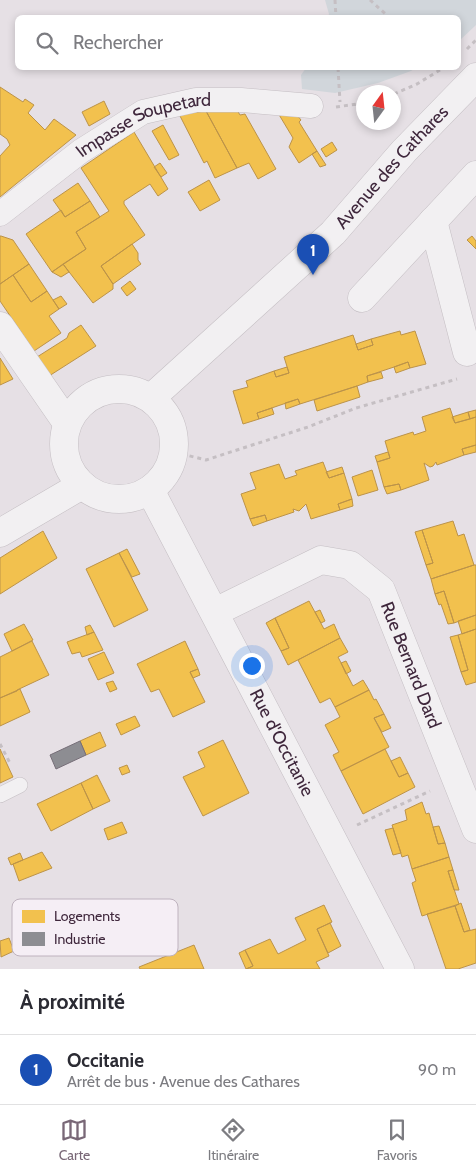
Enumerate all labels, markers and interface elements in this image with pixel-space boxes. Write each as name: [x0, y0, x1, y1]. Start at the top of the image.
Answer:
search box: [15, 15, 461, 70]
icon: search: [33, 29, 61, 57]
text: Rechercher: [73, 31, 163, 54]
north arrow: [356, 85, 401, 130]
street label: Impasse Soupetard: [71, 89, 211, 162]
street label: Avenue des Cathares: [331, 101, 453, 233]
pin: 1: [297, 234, 329, 275]
street label: Rue Bernard Dard: [376, 598, 446, 731]
your location: [239, 653, 265, 679]
street label: Rue d'Occitanie: [245, 685, 319, 800]
legend: [12, 899, 178, 956]
text: Logements: [54, 907, 121, 925]
text: Industrie: [54, 930, 105, 948]
text: À proximité: [20, 989, 125, 1014]
text: Occitanie: [67, 1049, 144, 1072]
text: 1: [33, 1060, 39, 1079]
text: 90 m: [418, 1060, 456, 1079]
text: Arrêt de bus · Avenue des Cathares: [67, 1072, 300, 1091]
tab: Carte: [59, 1116, 90, 1164]
tab: Itinéraire: [208, 1116, 259, 1164]
tab: Favoris: [377, 1116, 417, 1164]

